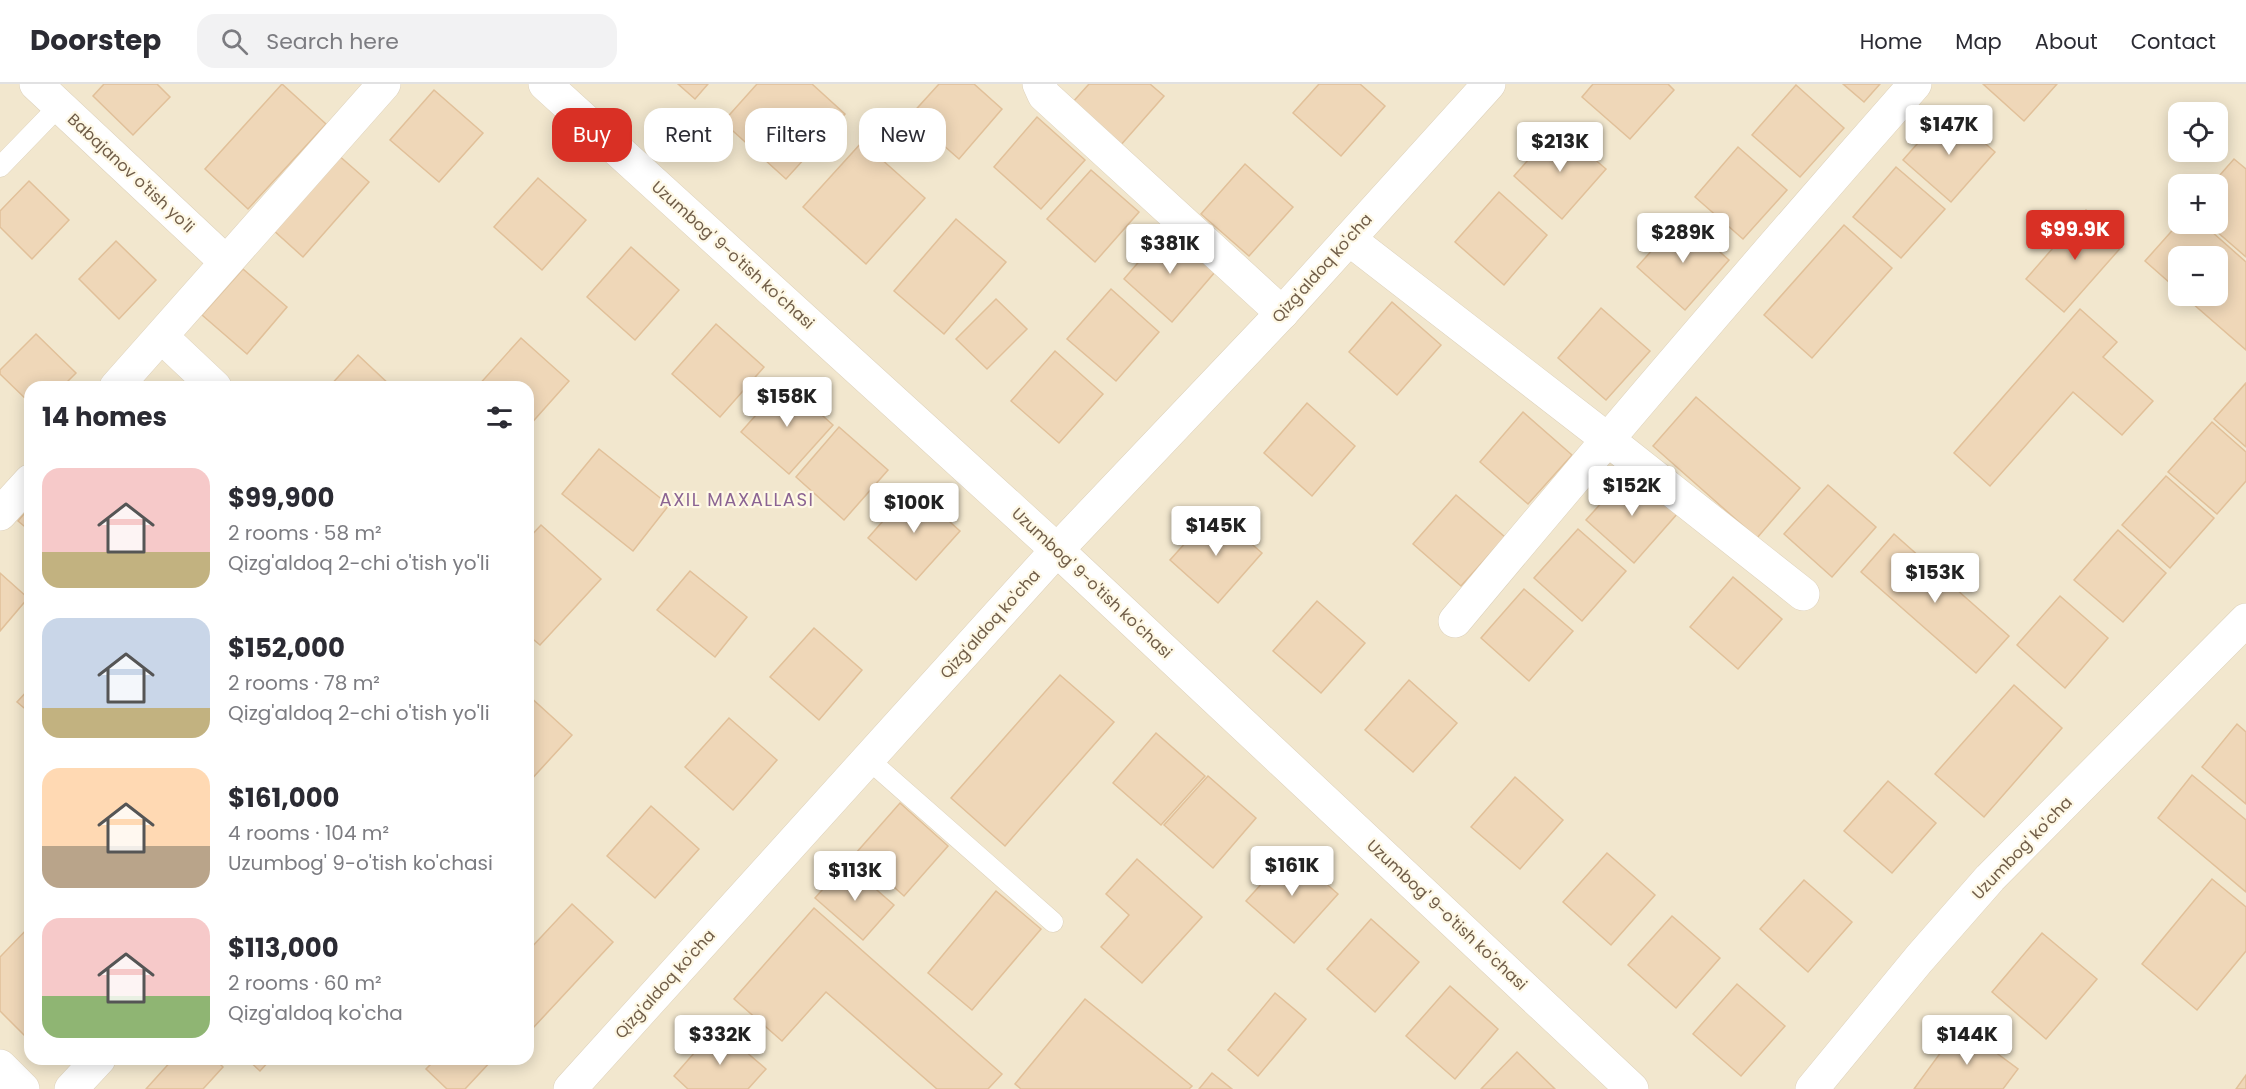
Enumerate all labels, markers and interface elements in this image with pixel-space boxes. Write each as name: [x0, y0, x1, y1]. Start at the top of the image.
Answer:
search box: [197, 14, 617, 68]
text: Doorstep: [30, 21, 161, 60]
icon: search: [218, 25, 251, 58]
text: Search here: [266, 26, 399, 57]
text: Home: [1860, 27, 1922, 56]
text: Map: [1955, 27, 2002, 56]
text: About: [2035, 27, 2098, 56]
text: Contact: [2131, 27, 2216, 56]
map controls: [2168, 102, 2228, 306]
button: locate: [2168, 102, 2228, 162]
pin: $147K: [1907, 105, 1991, 156]
street label: Babajanov o'tish yo'li: [63, 108, 199, 238]
chip: Buy: [552, 108, 632, 162]
chip: Rent: [644, 108, 733, 162]
chip: Filters: [745, 108, 847, 162]
chip: New: [859, 108, 946, 162]
text: $147K: [1920, 110, 1978, 138]
pin: $213K: [1518, 122, 1602, 173]
text: $213K: [1531, 127, 1589, 155]
button: +: [2168, 174, 2228, 234]
street label: Uzumbog' 9-o'tish ko'chasi: [647, 176, 819, 334]
street label: Qizg'aldoq ko'cha: [1267, 208, 1377, 328]
pin: $99.9K: [2026, 210, 2124, 261]
pin: $289K: [1641, 213, 1725, 264]
text: $99.9K: [2040, 215, 2110, 243]
text: $289K: [1651, 218, 1715, 246]
pin: $381K: [1128, 224, 1212, 275]
text: $381K: [1140, 229, 1200, 257]
button: −: [2168, 246, 2228, 306]
pin: $158K: [745, 377, 829, 428]
text: $158K: [757, 382, 817, 410]
text: 14 homes: [42, 399, 167, 435]
icon: filters: [483, 401, 516, 434]
pin: $152K: [1590, 466, 1674, 517]
text: $152K: [1602, 471, 1662, 499]
text: $99,900: [228, 480, 334, 516]
pin: $100K: [872, 483, 956, 534]
district label: AXIL MAXALLASI: [660, 487, 814, 512]
text: $100K: [884, 488, 944, 516]
icon: home: [90, 492, 162, 564]
street label: Uzumbog' 9-o'tish ko'chasi: [1007, 502, 1177, 664]
pin: $145K: [1174, 506, 1258, 557]
text: $145K: [1185, 511, 1247, 539]
text: 2 rooms · 58 m²: [228, 519, 382, 547]
text: Qizg'aldoq 2-chi o'tish yo'li: [228, 549, 490, 577]
pin: $153K: [1893, 553, 1977, 604]
text: $153K: [1905, 558, 1965, 586]
street label: Qizg'aldoq ko'cha: [935, 564, 1045, 684]
text: $152,000: [228, 630, 345, 666]
icon: home: [90, 642, 162, 714]
text: 2 rooms · 78 m²: [228, 669, 380, 697]
text: Qizg'aldoq 2-chi o'tish yo'li: [228, 699, 490, 727]
text: $161,000: [228, 780, 340, 816]
street label: Uzumbog' ko'cha: [1967, 791, 2077, 905]
icon: home: [90, 792, 162, 864]
text: 4 rooms · 104 m²: [228, 819, 389, 847]
street label: Uzumbog' 9-o'tish ko'chasi: [1362, 834, 1532, 996]
pin: $161K: [1250, 846, 1334, 897]
text: Uzumbog' 9-o'tish ko'chasi: [228, 849, 493, 877]
pin: $113K: [813, 851, 897, 902]
text: $161K: [1265, 851, 1319, 879]
text: $113K: [828, 856, 882, 884]
street label: Qizg'aldoq ko'cha: [610, 924, 720, 1044]
text: $113,000: [228, 930, 339, 966]
icon: home: [90, 942, 162, 1014]
text: 2 rooms · 60 m²: [228, 969, 382, 997]
text: Qizg'aldoq ko'cha: [228, 999, 403, 1027]
pin: $332K: [678, 1015, 762, 1066]
pin: $144K: [1925, 1015, 2009, 1066]
text: $332K: [689, 1020, 751, 1048]
text: $144K: [1936, 1020, 1998, 1048]

